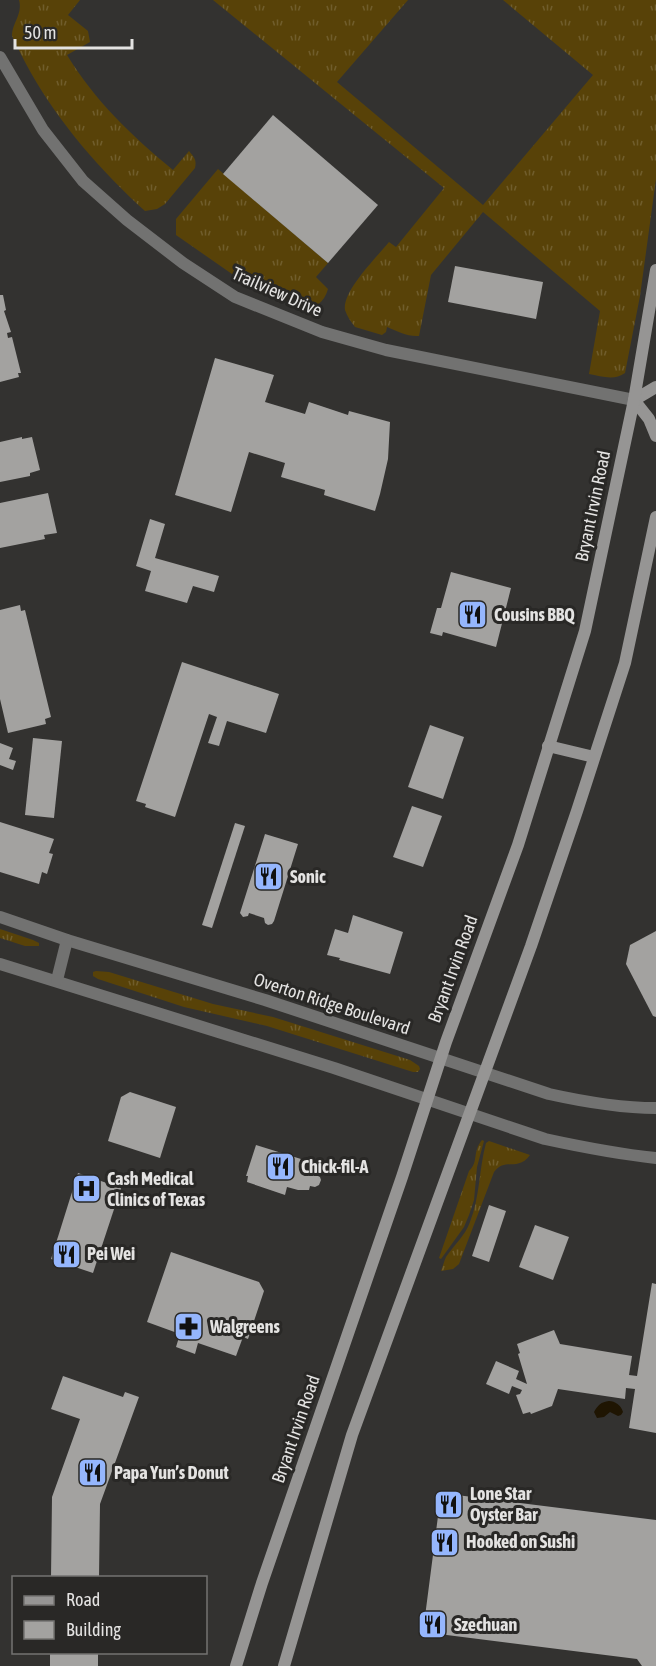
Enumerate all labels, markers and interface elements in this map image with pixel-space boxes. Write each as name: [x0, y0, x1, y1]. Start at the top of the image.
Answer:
scale bar: [15, 12, 132, 50]
text: 50 m: [24, 22, 56, 43]
street label: Trailview Drive: [229, 262, 326, 321]
street label: Bryant Irvin Road: [571, 449, 615, 563]
restaurant icon: Cousins BBQ: [457, 599, 489, 631]
place label: Cousins BBQ: [494, 604, 575, 625]
restaurant icon: Sonic: [253, 861, 285, 893]
place label: Sonic: [290, 866, 326, 887]
street label: Bryant Irvin Road: [423, 912, 482, 1025]
street label: Overton Ridge Boulevard: [251, 968, 413, 1039]
restaurant icon: Chick-fil-A: [264, 1151, 296, 1183]
place label: Chick-fil-A: [301, 1156, 368, 1177]
place label: Cash Medical Clinics of Texas: [107, 1168, 206, 1210]
hospital icon: Cash Medical Clinics of Texas: [70, 1173, 102, 1205]
restaurant icon: Pei Wei: [50, 1238, 82, 1270]
place label: Pei Wei: [87, 1243, 135, 1264]
pharmacy icon: Walgreens: [173, 1311, 205, 1343]
place label: Walgreens: [209, 1316, 280, 1337]
street label: Bryant Irvin Road: [267, 1372, 324, 1486]
restaurant icon: Papa Yun’s Donut: [77, 1457, 109, 1489]
place label: Papa Yun’s Donut: [114, 1462, 229, 1483]
place label: Lone Star Oyster Bar: [470, 1483, 538, 1525]
restaurant icon: Lone Star Oyster Bar: [433, 1488, 465, 1520]
restaurant icon: Hooked on Sushi: [429, 1526, 461, 1558]
place label: Hooked on Sushi: [466, 1531, 575, 1552]
legend: [12, 1576, 207, 1654]
text: Road: [66, 1589, 100, 1610]
restaurant icon: Szechuan: [417, 1609, 449, 1641]
place label: Szechuan: [454, 1614, 517, 1635]
text: Building: [66, 1619, 121, 1640]

